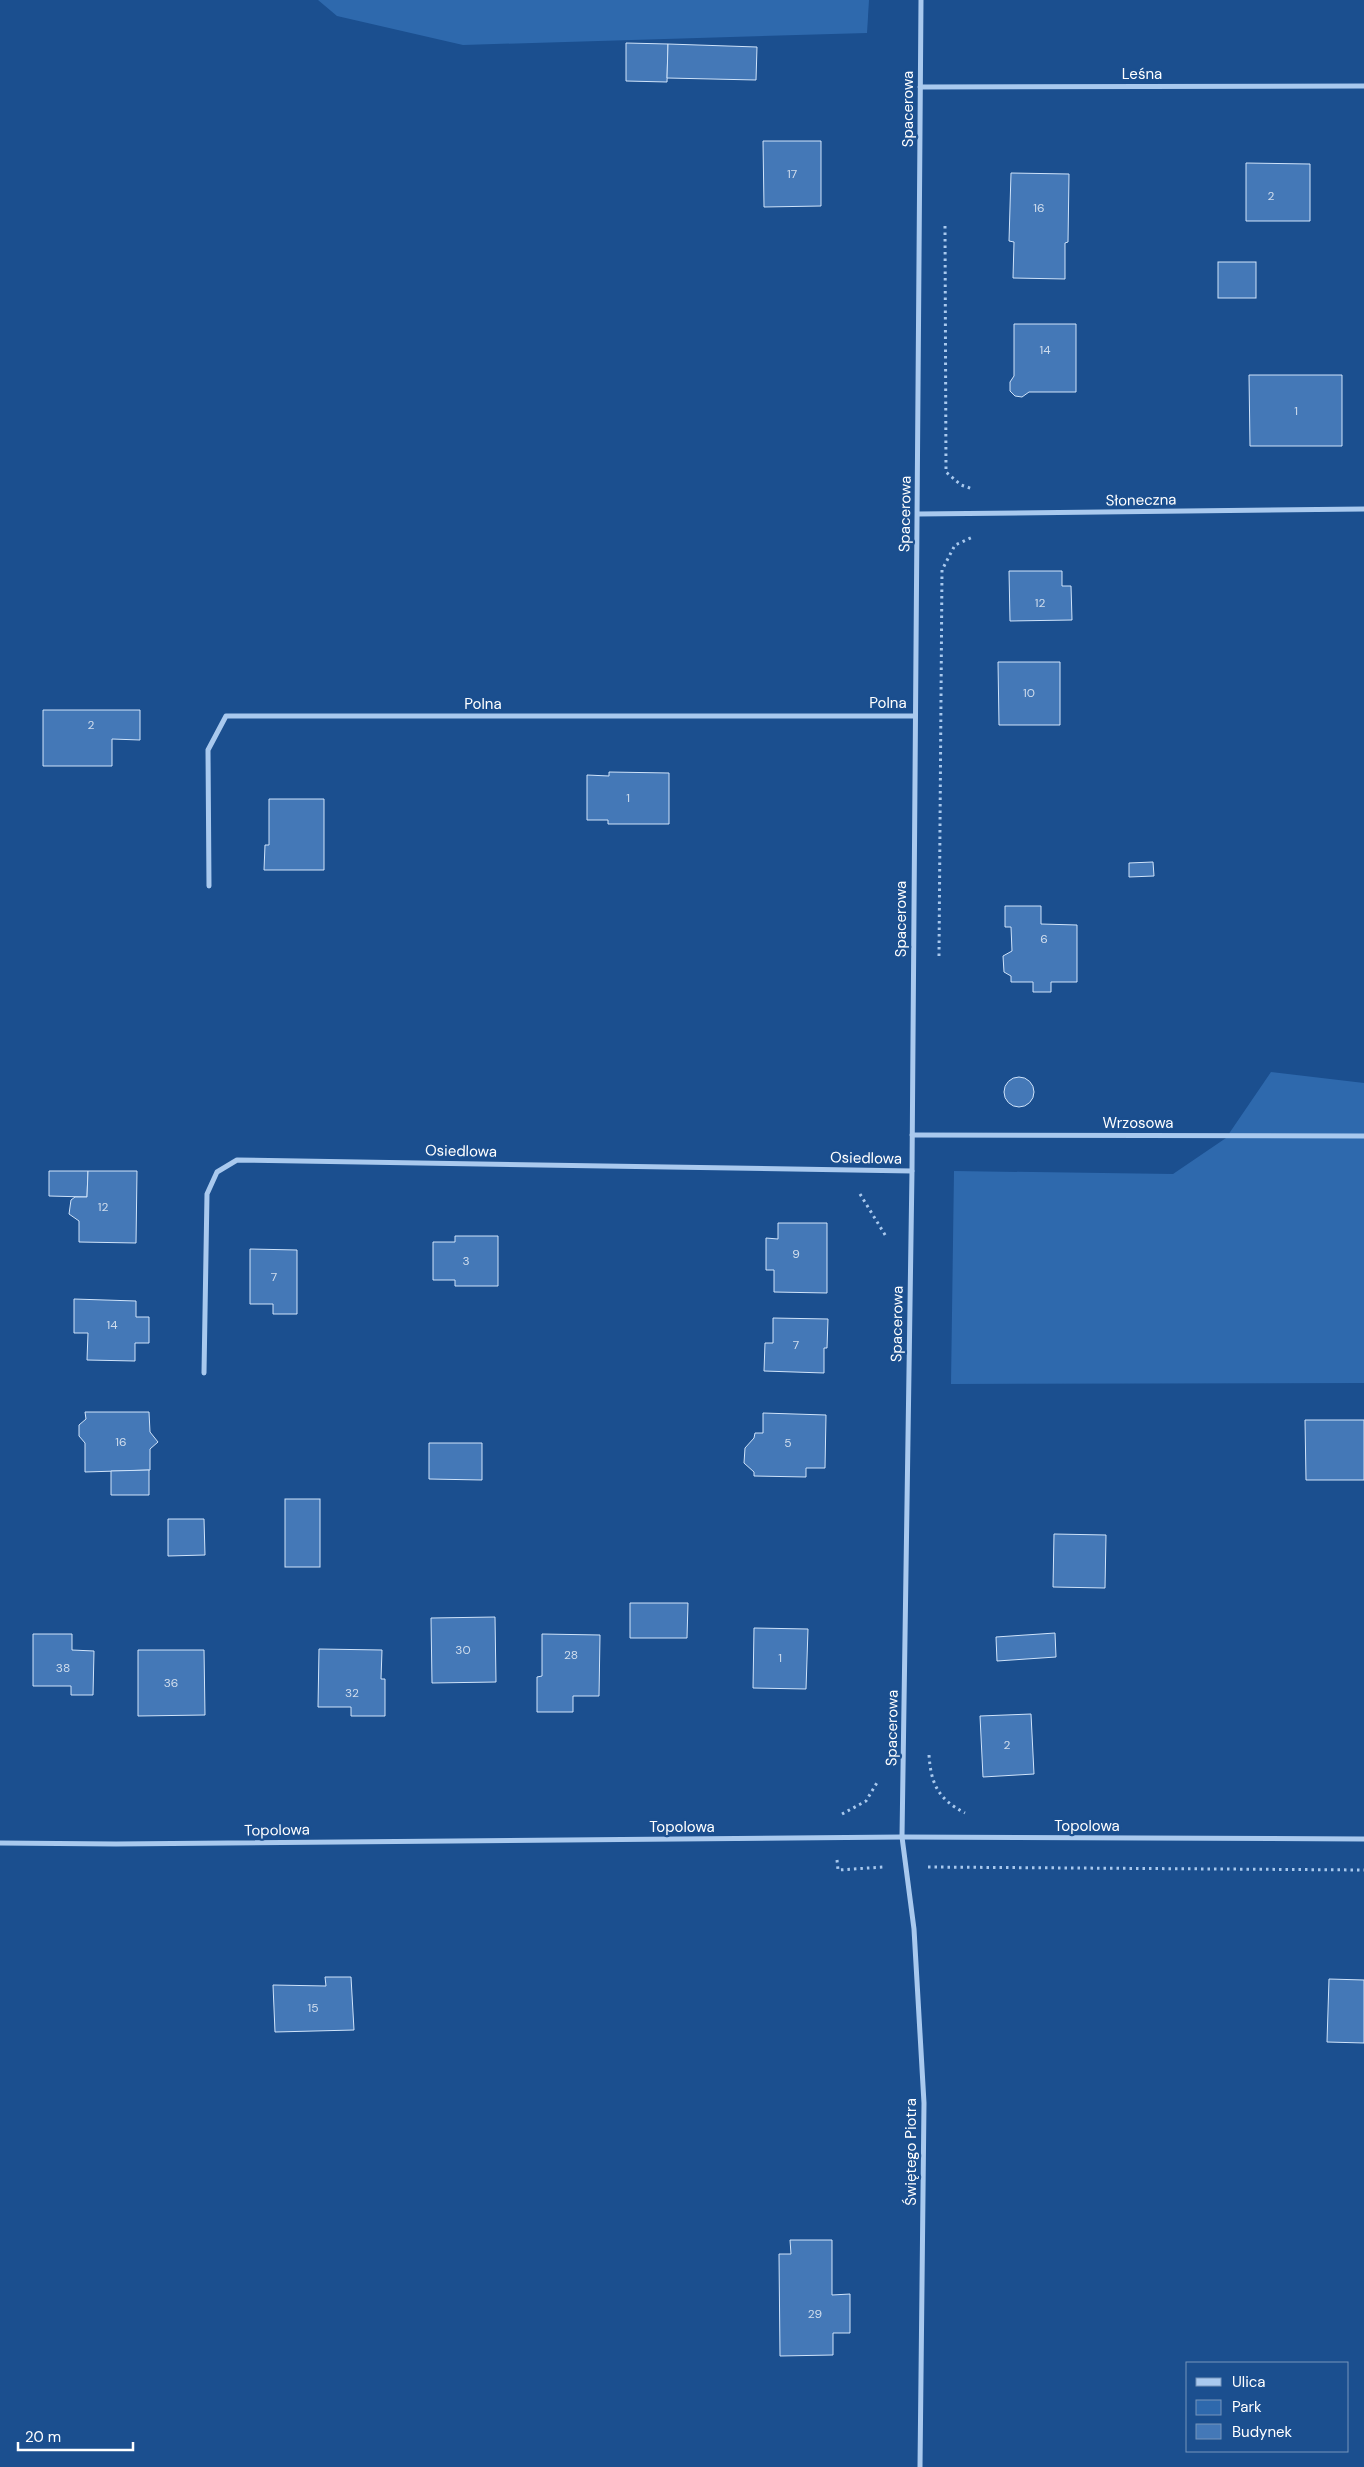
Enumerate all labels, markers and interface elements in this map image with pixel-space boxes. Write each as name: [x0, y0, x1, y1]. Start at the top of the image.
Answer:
street label: Leśna: [1122, 64, 1162, 84]
street label: Spacerowa: [898, 71, 918, 147]
house number: 17: [787, 166, 797, 182]
house number: 2: [1268, 188, 1275, 204]
house number: 16: [1033, 200, 1045, 216]
house number: 14: [1039, 342, 1051, 358]
house number: 1: [1294, 403, 1298, 419]
street label: Spacerowa: [894, 476, 916, 552]
street label: Słoneczna: [1105, 489, 1177, 511]
house number: 12: [1035, 595, 1045, 611]
house number: 10: [1023, 685, 1035, 701]
street label: Polna: [869, 693, 907, 713]
street label: Polna: [464, 694, 502, 714]
house number: 2: [88, 717, 95, 733]
house number: 1: [626, 790, 630, 806]
street label: Spacerowa: [891, 881, 911, 957]
house number: 6: [1040, 931, 1048, 947]
street label: Wrzosowa: [1102, 1113, 1174, 1133]
street label: Osiedlowa: [425, 1140, 497, 1162]
street label: Osiedlowa: [830, 1147, 902, 1169]
house number: 12: [98, 1199, 108, 1215]
house number: 9: [792, 1246, 800, 1262]
house number: 3: [462, 1253, 470, 1269]
house number: 7: [271, 1269, 277, 1285]
street label: Spacerowa: [886, 1286, 908, 1362]
house number: 14: [106, 1317, 118, 1333]
house number: 7: [793, 1337, 799, 1353]
house number: 16: [115, 1434, 127, 1450]
house number: 5: [784, 1435, 792, 1451]
house number: 30: [455, 1642, 471, 1658]
house number: 28: [564, 1647, 578, 1663]
house number: 1: [778, 1650, 782, 1666]
house number: 38: [56, 1660, 70, 1676]
house number: 36: [164, 1675, 178, 1691]
house number: 32: [345, 1685, 359, 1701]
street label: Spacerowa: [881, 1690, 903, 1766]
house number: 2: [1004, 1737, 1011, 1753]
street label: Topolowa: [1054, 1816, 1120, 1836]
street label: Topolowa: [649, 1817, 715, 1837]
street label: Topolowa: [244, 1819, 310, 1841]
house number: 15: [307, 2000, 319, 2016]
street label: Świętego Piotra: [901, 2098, 921, 2206]
house number: 29: [808, 2306, 822, 2322]
legend: [1186, 2362, 1349, 2452]
text: Ulica: [1232, 2372, 1266, 2392]
text: Park: [1232, 2397, 1262, 2417]
scale bar: [18, 2420, 132, 2452]
text: Budynek: [1232, 2422, 1293, 2442]
text: 20 m: [25, 2427, 61, 2447]

